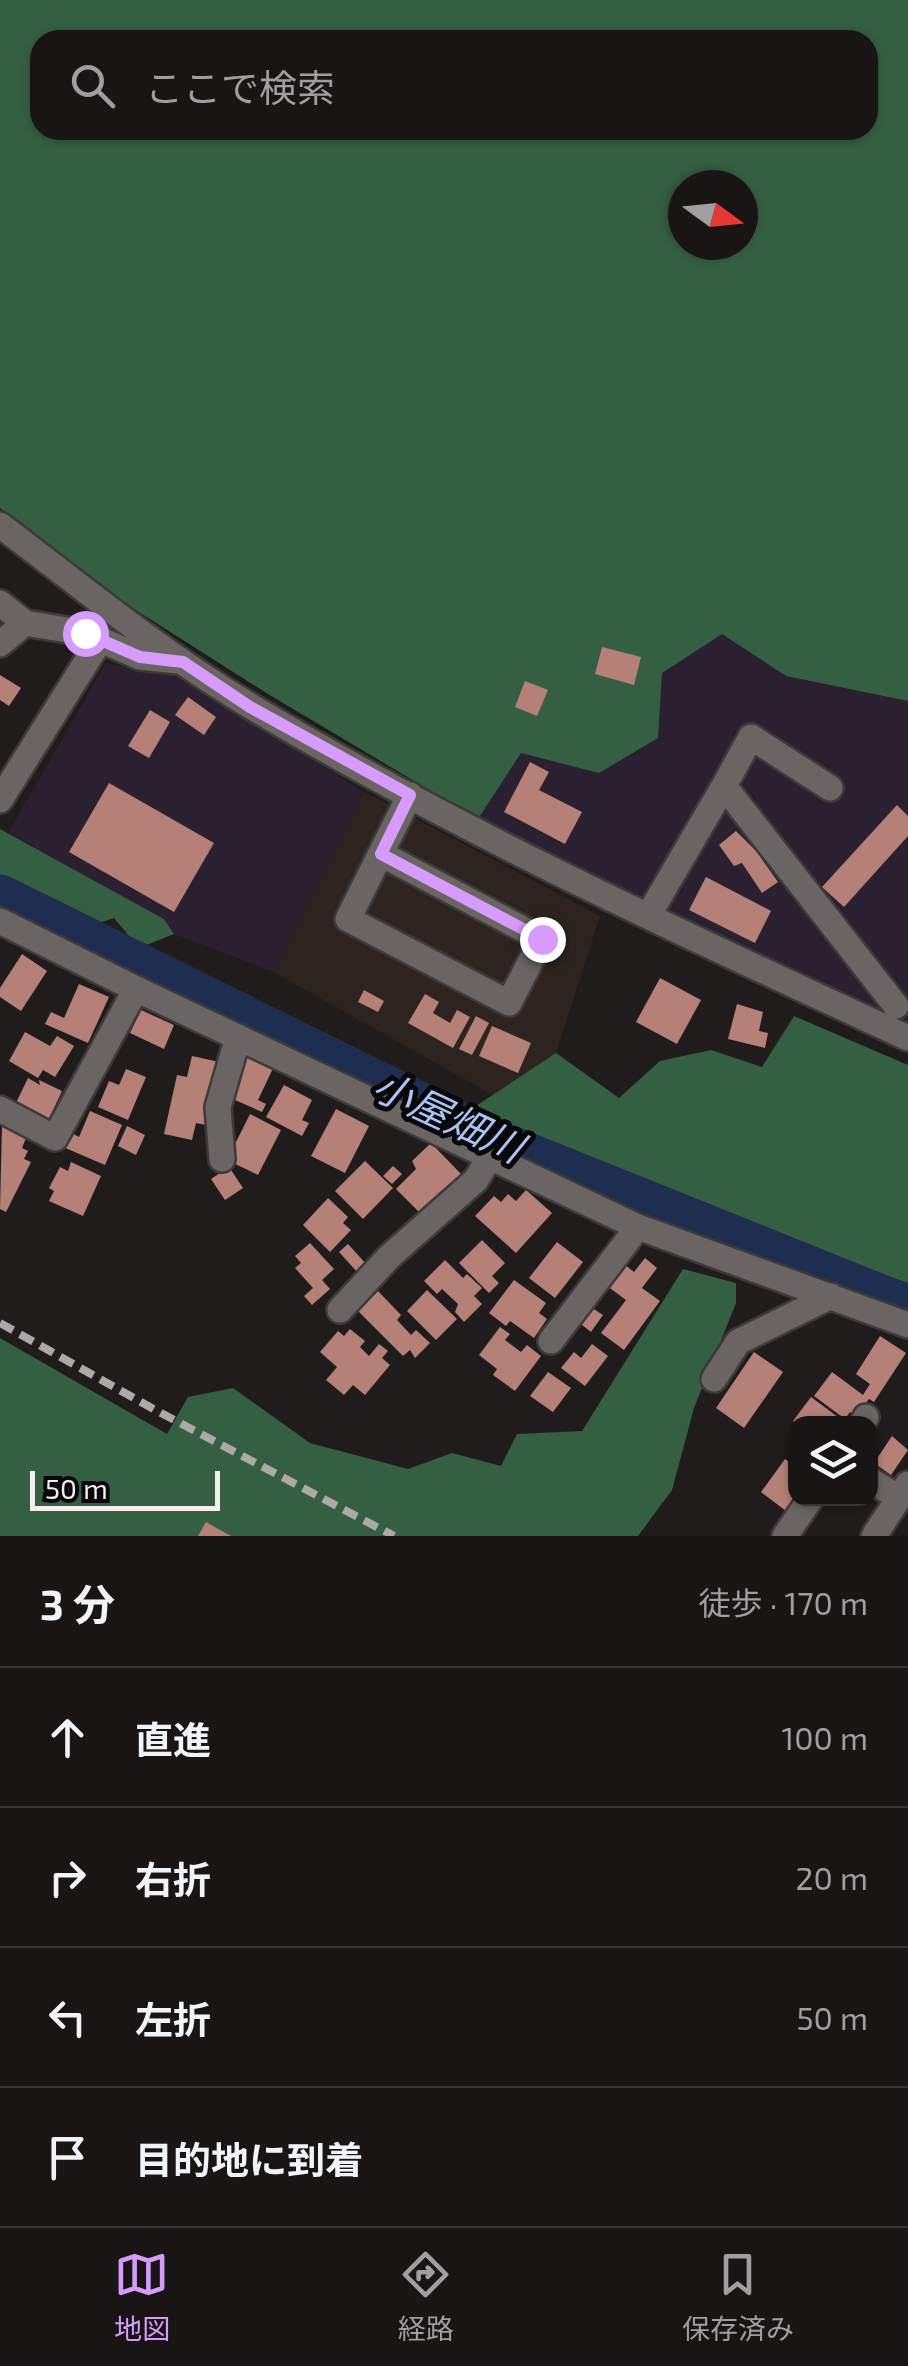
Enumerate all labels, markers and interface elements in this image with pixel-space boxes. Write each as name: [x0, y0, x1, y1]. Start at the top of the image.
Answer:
search box: [30, 30, 878, 140]
icon: search: [65, 58, 120, 113]
text: ここで検索: [145, 64, 335, 110]
north arrow: [668, 170, 758, 260]
route start: [63, 611, 109, 657]
route end: [520, 917, 566, 963]
water label: 小屋畑川: [366, 1060, 535, 1172]
map controls: [788, 1416, 878, 1506]
button: layers: [788, 1416, 878, 1506]
scale bar: [30, 1466, 220, 1510]
text: 50 m: [45, 1471, 108, 1505]
text: 3 分: [40, 1578, 115, 1628]
text: 徒歩 · 170 m: [699, 1583, 868, 1621]
icon: ahead: [40, 1710, 95, 1765]
text: 直進: [135, 1716, 211, 1762]
text: 100 m: [782, 1718, 868, 1756]
icon: right: [40, 1850, 95, 1905]
text: 右折: [135, 1856, 211, 1902]
text: 20 m: [796, 1858, 868, 1896]
icon: left: [40, 1990, 95, 2045]
text: 左折: [135, 1996, 211, 2042]
text: 50 m: [796, 1998, 868, 2036]
icon: arrive: [40, 2130, 95, 2185]
text: 目的地に到着: [135, 2136, 363, 2182]
tab: 地図: [114, 2247, 170, 2347]
tab: 経路: [398, 2247, 454, 2347]
tab: 保存済み: [682, 2247, 794, 2347]

